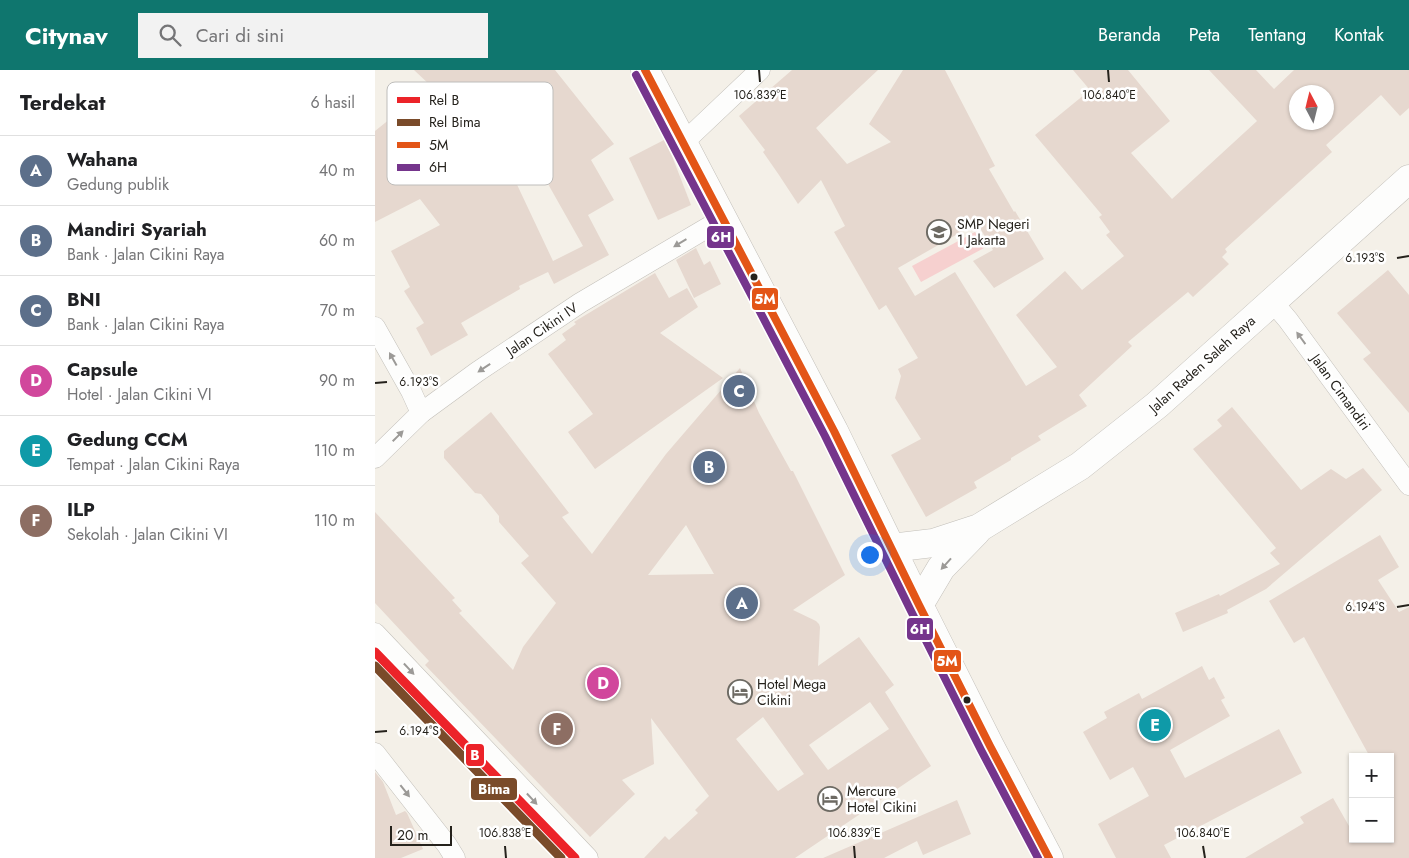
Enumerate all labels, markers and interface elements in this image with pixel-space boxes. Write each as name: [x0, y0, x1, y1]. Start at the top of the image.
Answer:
search box: [138, 13, 488, 58]
text: Citynav: [25, 18, 108, 53]
icon: search: [156, 21, 184, 49]
text: Cari di sini: [196, 22, 284, 49]
text: Beranda: [1098, 22, 1161, 48]
text: Peta: [1189, 22, 1220, 48]
text: Tentang: [1248, 22, 1306, 48]
text: Kontak: [1334, 22, 1384, 48]
legend: [387, 82, 553, 185]
north arrow: [1289, 85, 1334, 130]
text: 106.839°E: [733, 86, 787, 104]
text: 106.840°E: [1082, 86, 1136, 104]
text: Terdekat: [20, 88, 105, 118]
text: Rel B: [429, 90, 459, 110]
text: 6 hasil: [311, 91, 355, 114]
text: Rel Bima: [429, 112, 481, 132]
text: 5M: [429, 135, 448, 155]
text: Wahana: [67, 146, 138, 173]
text: 6H: [429, 157, 447, 177]
text: A: [30, 159, 42, 182]
text: 40 m: [319, 159, 355, 182]
text: Gedung publik: [67, 173, 169, 196]
place label: SMP Negeri 1 Jakarta: [957, 214, 1030, 250]
text: Mandiri Syariah: [67, 216, 207, 243]
school or university icon: SMP Negeri 1 Jakarta: [926, 219, 952, 245]
line badge: 6H: [706, 225, 735, 249]
text: 6H: [711, 227, 731, 247]
text: B: [31, 229, 41, 252]
text: 60 m: [319, 229, 355, 252]
one-way arrow: [674, 239, 687, 248]
text: Bank · Jalan Cikini Raya: [67, 243, 225, 266]
text: 6.193°S: [1345, 249, 1385, 267]
unlabelled marker: [749, 272, 759, 282]
text: BNI: [67, 286, 101, 313]
line badge: 5M: [751, 287, 779, 311]
text: 5M: [754, 289, 776, 309]
street label: Jalan Cikini IV: [501, 297, 582, 361]
text: C: [30, 299, 42, 322]
text: 70 m: [320, 299, 355, 322]
street label: Jalan Raden Saleh Raya: [1143, 311, 1259, 419]
text: Bank · Jalan Cikini Raya: [67, 313, 225, 336]
one-way arrow: [1296, 331, 1306, 345]
street label: Jalan Cimandiri: [1305, 348, 1376, 434]
one-way arrow: [389, 351, 397, 366]
text: Capsule: [67, 356, 138, 383]
one-way arrow: [477, 363, 491, 373]
text: D: [30, 369, 42, 392]
text: 90 m: [319, 369, 355, 392]
pin: C: [723, 372, 755, 410]
text: 6.193°S: [399, 373, 439, 391]
text: Hotel · Jalan Cikini VI: [67, 383, 212, 406]
text: Gedung CCM: [67, 426, 188, 453]
one-way arrow: [392, 430, 404, 442]
text: E: [31, 439, 41, 462]
text: 110 m: [314, 439, 355, 462]
pin: B: [693, 448, 725, 486]
text: Tempat · Jalan Cikini Raya: [67, 453, 240, 476]
text: ILP: [67, 496, 95, 523]
text: F: [32, 509, 40, 532]
text: 110 m: [314, 509, 355, 532]
text: Sekolah · Jalan Cikini VI: [67, 523, 228, 546]
your location: [857, 542, 883, 568]
one-way arrow: [940, 557, 951, 570]
pin: A: [726, 584, 758, 622]
text: 6.194°S: [1345, 598, 1385, 616]
line badge: 6H: [906, 617, 934, 641]
text: 6H: [910, 619, 930, 639]
line badge: 5M: [933, 649, 962, 673]
text: 5M: [936, 651, 958, 671]
one-way arrow: [403, 662, 415, 674]
pin: D: [587, 664, 619, 702]
place label: Hotel Mega Cikini: [757, 674, 826, 710]
hotel icon: Hotel Mega Cikini: [727, 679, 753, 705]
unlabelled marker: [962, 695, 972, 705]
pin: E: [1139, 706, 1171, 744]
pin: F: [541, 710, 573, 748]
text: 6.194°S: [399, 722, 439, 740]
line badge: B: [465, 743, 485, 767]
text: B: [470, 745, 480, 765]
map controls: [1349, 753, 1394, 843]
button: +: [1349, 753, 1394, 798]
line badge: Bima: [470, 777, 518, 801]
text: Bima: [478, 779, 510, 799]
place label: Mercure Hotel Cikini: [847, 781, 917, 817]
one-way arrow: [400, 784, 410, 798]
hotel icon: Mercure Hotel Cikini: [817, 786, 843, 812]
one-way arrow: [526, 793, 538, 805]
button: −: [1349, 798, 1394, 843]
scale bar: [390, 823, 453, 846]
text: 106.838°E: [479, 824, 531, 842]
text: 106.839°E: [827, 824, 881, 842]
text: 106.840°E: [1176, 824, 1230, 842]
text: 20 m: [397, 825, 429, 845]

